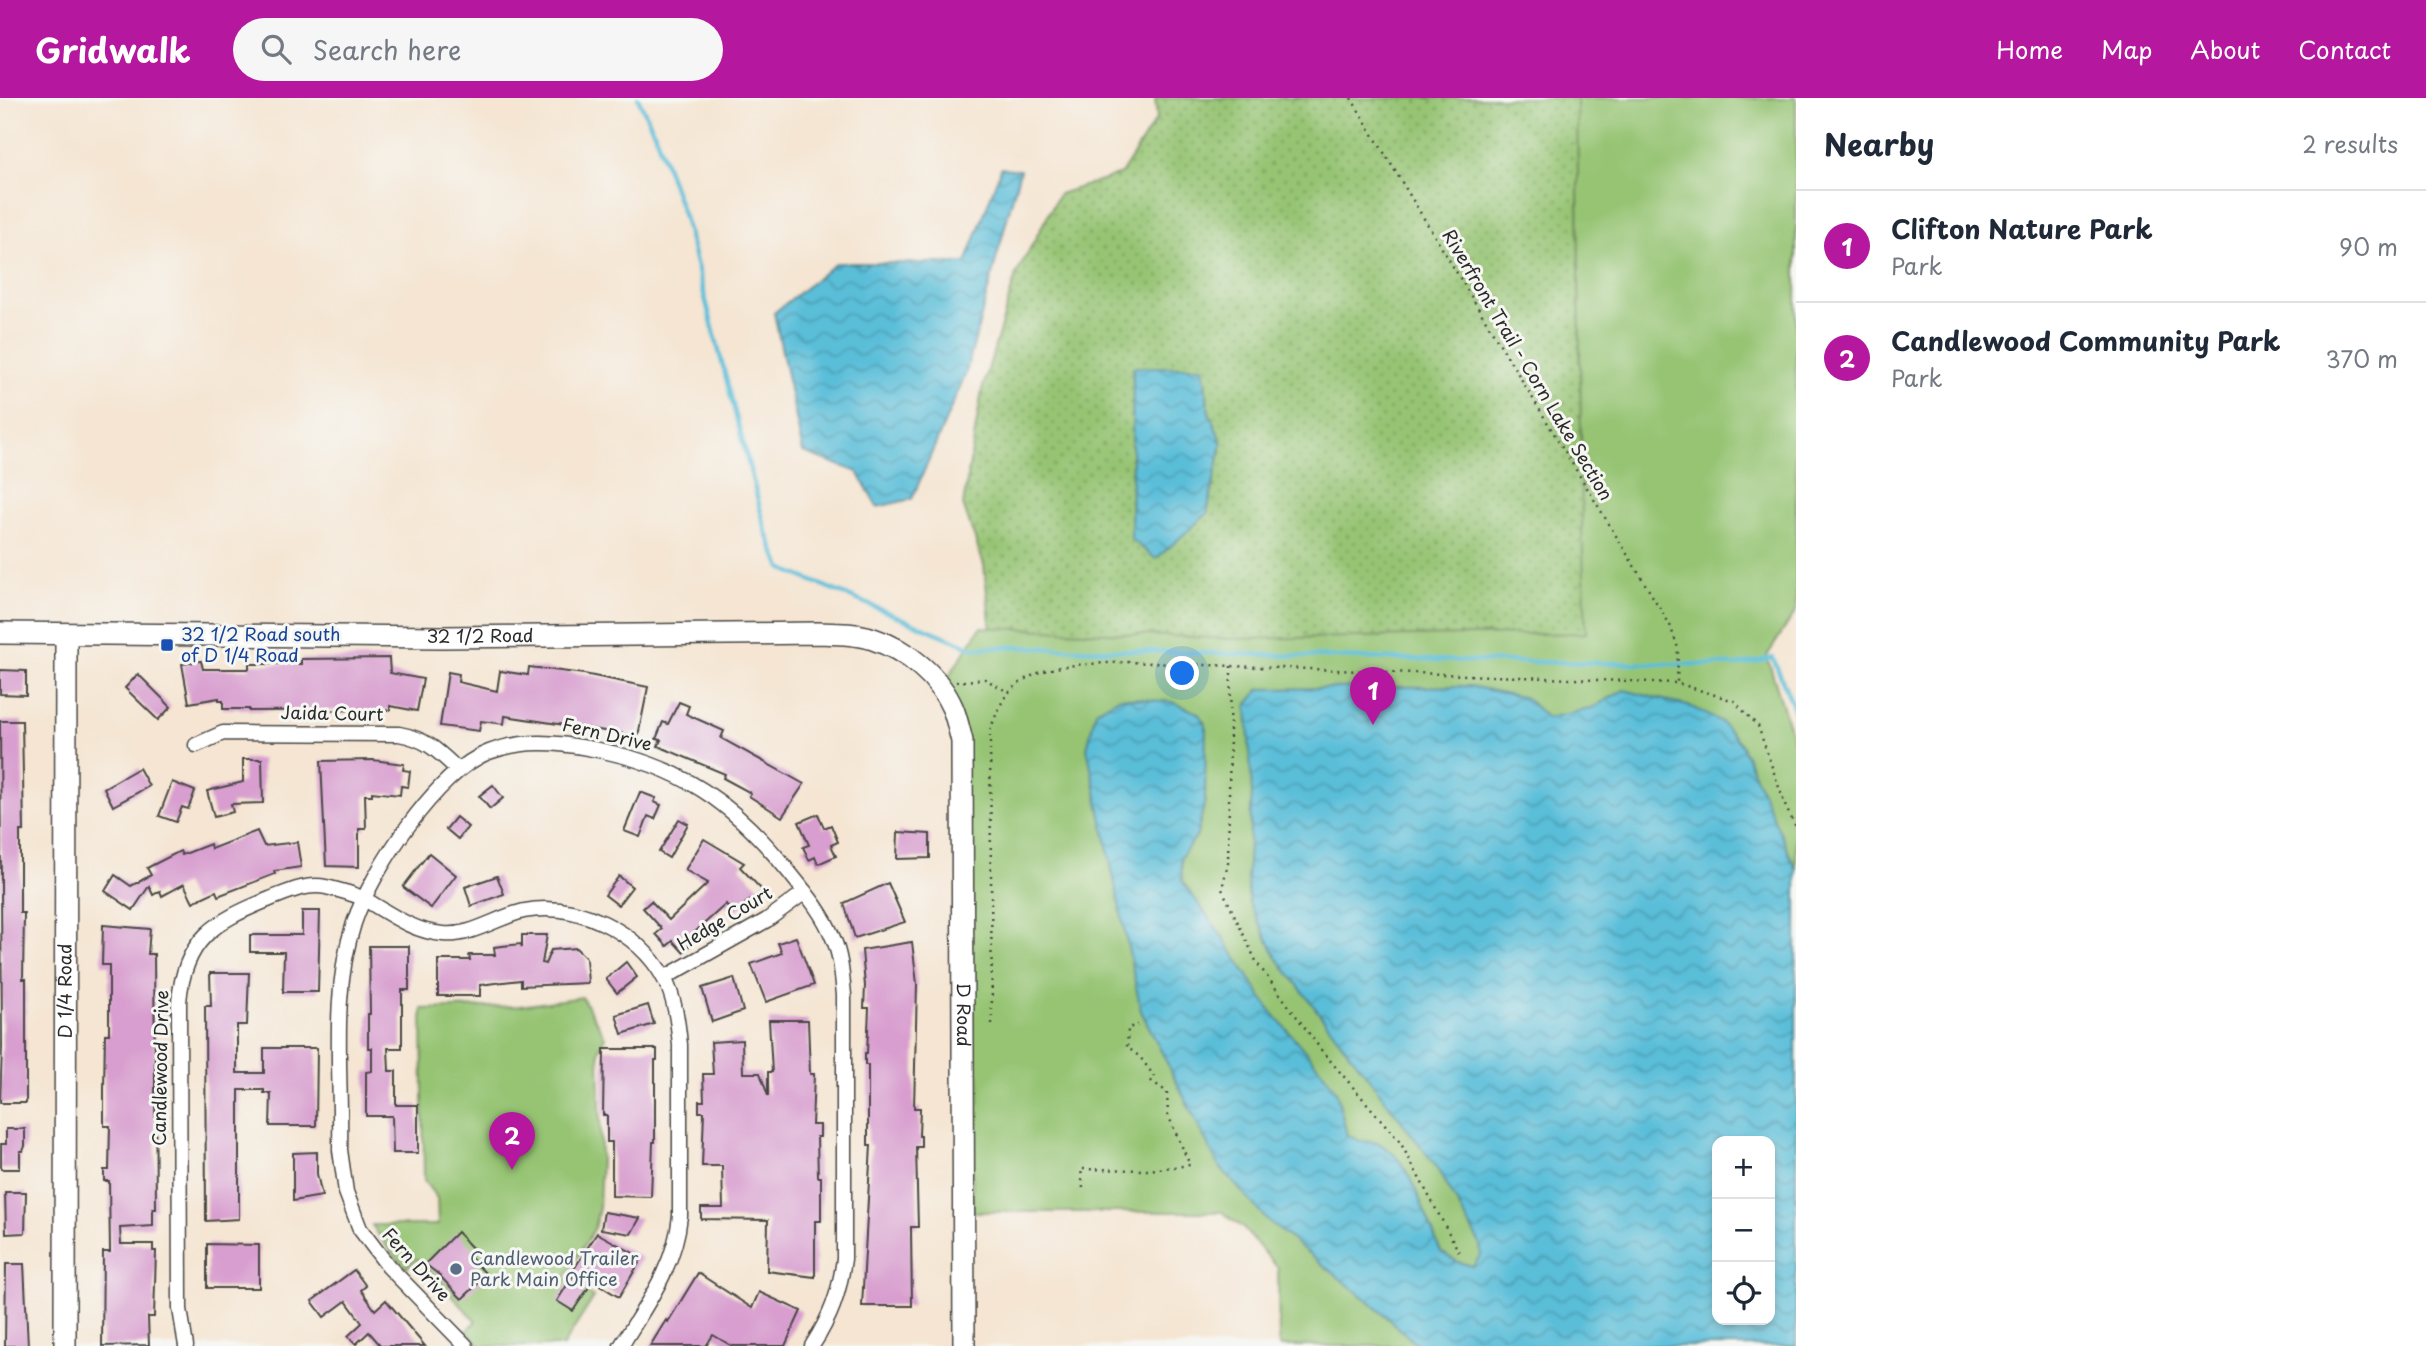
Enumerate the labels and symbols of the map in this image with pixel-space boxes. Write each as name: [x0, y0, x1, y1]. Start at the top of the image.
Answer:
street label: Riverfront Trail - Corn Lake Section: [1436, 223, 1620, 505]
place label: 32 1/2 Road south of D 1/4 Road: [181, 620, 341, 668]
street label: 32 1/2 Road: [426, 621, 534, 649]
marker: 32 1/2 Road south of D 1/4 Road: [159, 637, 175, 653]
your location: [1165, 656, 1199, 690]
pin: 1: [1350, 667, 1396, 725]
street label: Jaida Court: [280, 698, 384, 727]
street label: Fern Drive: [560, 710, 655, 757]
street label: Hedge Court: [672, 879, 777, 957]
street label: D 1/4 Road: [50, 944, 78, 1038]
street label: D Road: [951, 983, 978, 1047]
street label: Candlewood Drive: [145, 990, 174, 1146]
pin: 2: [489, 1112, 535, 1170]
street label: Fern Drive: [377, 1221, 458, 1307]
place label: Candlewood Trailer Park Main Office: [470, 1244, 639, 1292]
marker: Candlewood Trailer Park Main Office: [448, 1261, 464, 1277]

